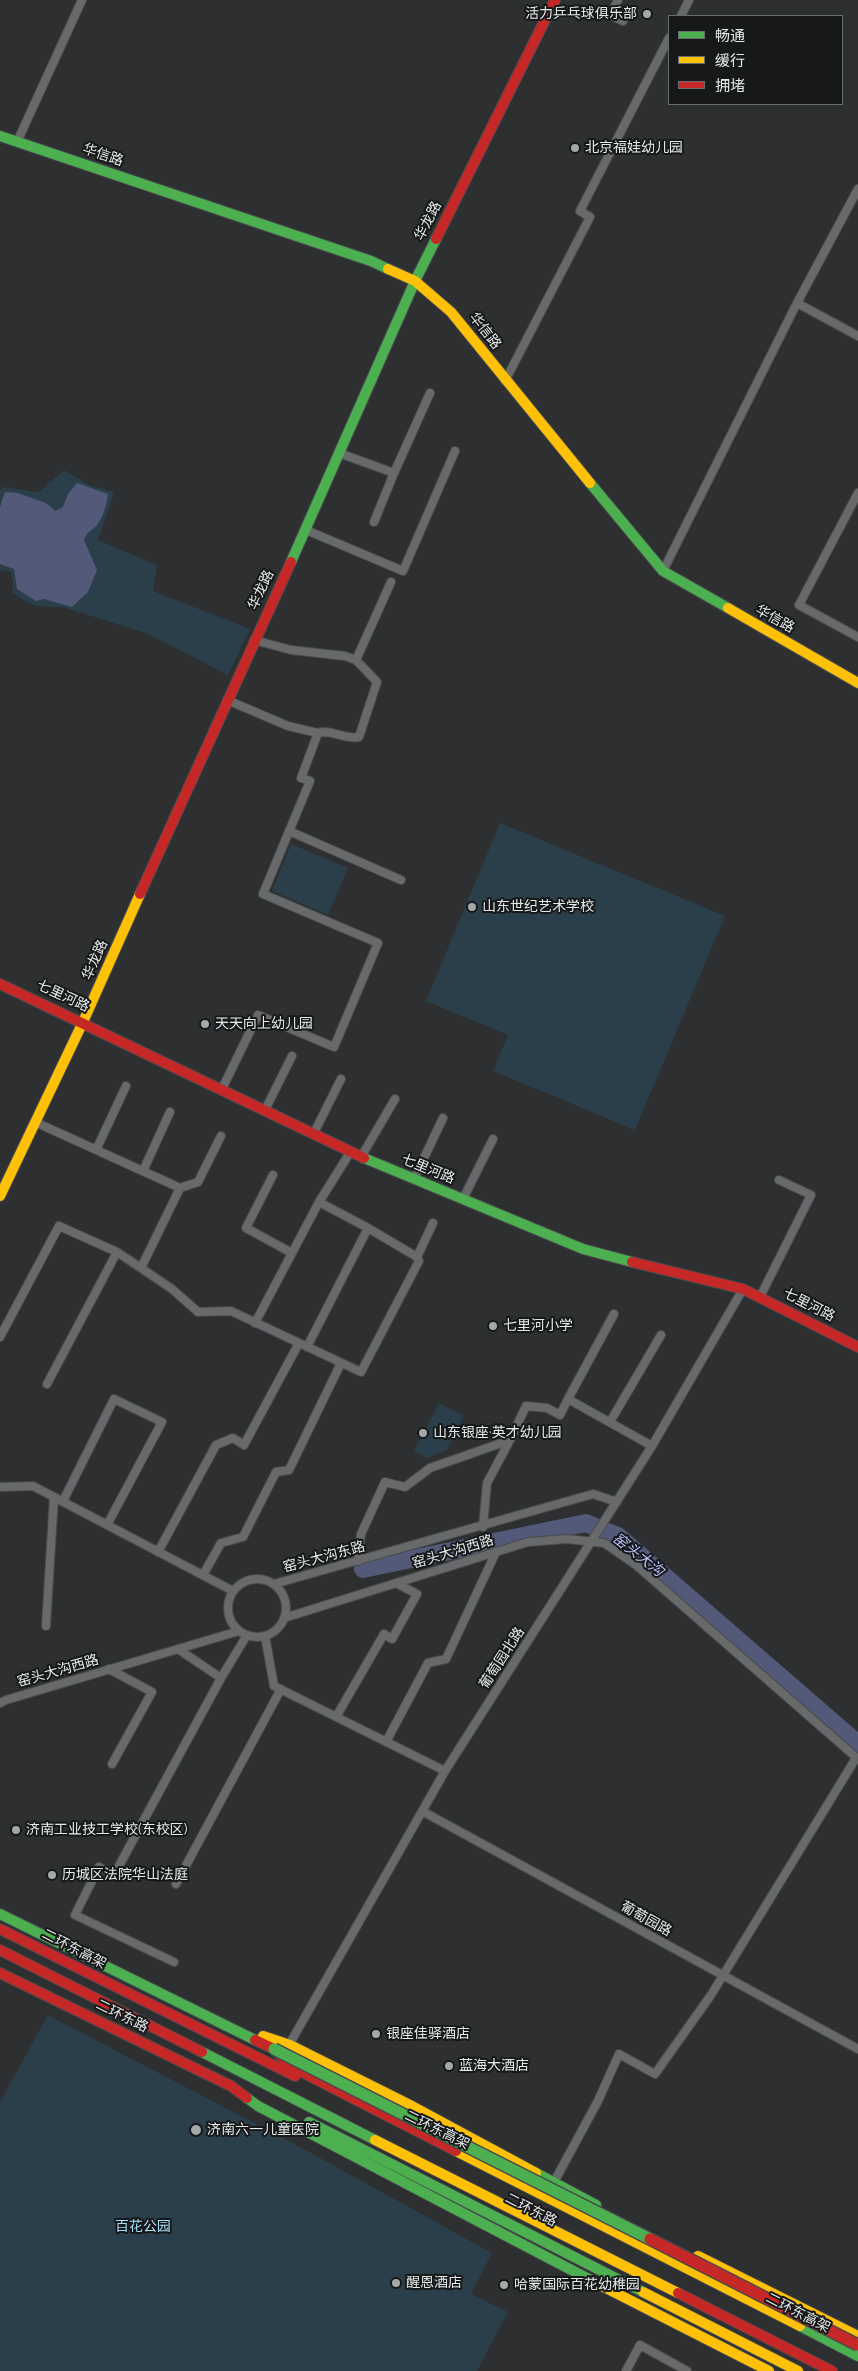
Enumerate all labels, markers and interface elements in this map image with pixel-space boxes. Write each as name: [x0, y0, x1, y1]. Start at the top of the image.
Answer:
place label: 活力乒乓球俱乐部: [525, 6, 637, 22]
marker: 活力乒乓球俱乐部: [641, 8, 653, 20]
legend: [668, 15, 843, 105]
text: 畅通: [715, 27, 745, 45]
text: 缓行: [715, 52, 745, 70]
text: 拥堵: [715, 77, 745, 95]
street label: 华信路: [80, 140, 126, 170]
place label: 北京福娃幼儿园: [585, 140, 683, 156]
marker: 北京福娃幼儿园: [569, 142, 581, 154]
street label: 华龙路: [411, 198, 445, 244]
street label: 华信路: [465, 309, 505, 353]
street label: 华龙路: [245, 567, 277, 613]
street label: 华信路: [753, 601, 797, 637]
place label: 山东世纪艺术学校: [482, 899, 594, 915]
marker: 山东世纪艺术学校: [466, 901, 478, 913]
street label: 华龙路: [79, 937, 111, 983]
street label: 七里河路: [34, 977, 92, 1015]
place label: 天天向上幼儿园: [215, 1016, 313, 1032]
marker: 天天向上幼儿园: [199, 1018, 211, 1030]
street label: 七里河路: [399, 1151, 457, 1187]
street label: 七里河路: [780, 1285, 838, 1325]
place label: 七里河小学: [503, 1318, 573, 1334]
marker: 七里河小学: [487, 1320, 499, 1332]
place label: 山东银座·英才幼儿园: [433, 1425, 562, 1441]
marker: 山东银座·英才幼儿园: [417, 1427, 429, 1439]
water label: 窑头大沟: [609, 1529, 667, 1581]
street label: 窑头大沟西路: [410, 1532, 496, 1572]
street label: 窑头大沟东路: [281, 1538, 367, 1576]
street label: 葡萄园北路: [476, 1624, 528, 1692]
street label: 窑头大沟西路: [15, 1651, 101, 1691]
place label: 济南工业技工学校(东校区): [26, 1822, 188, 1838]
marker: 济南工业技工学校(东校区): [10, 1824, 22, 1836]
place label: 历城区法院华山法庭: [62, 1867, 188, 1883]
marker: 历城区法院华山法庭: [46, 1869, 58, 1881]
street label: 葡萄园路: [617, 1898, 675, 1940]
street label: 二环东高架: [39, 1926, 109, 1972]
street label: 二环东路: [93, 1996, 151, 2036]
place label: 银座佳驿酒店: [386, 2026, 470, 2042]
marker: 银座佳驿酒店: [370, 2028, 382, 2040]
place label: 蓝海大酒店: [459, 2058, 529, 2074]
marker: 蓝海大酒店: [443, 2060, 455, 2072]
street label: 二环东高架: [402, 2107, 472, 2153]
place label: 济南六一儿童医院: [207, 2122, 319, 2138]
marker: 济南六一儿童医院: [189, 2123, 203, 2137]
street label: 二环东路: [502, 2190, 560, 2230]
park label: 百花公园: [115, 2219, 171, 2235]
place label: 醒恩酒店: [406, 2275, 462, 2291]
marker: 醒恩酒店: [390, 2277, 402, 2289]
place label: 哈蒙国际百花幼稚园: [514, 2277, 640, 2293]
marker: 哈蒙国际百花幼稚园: [498, 2279, 510, 2291]
street label: 二环东高架: [763, 2290, 833, 2336]

